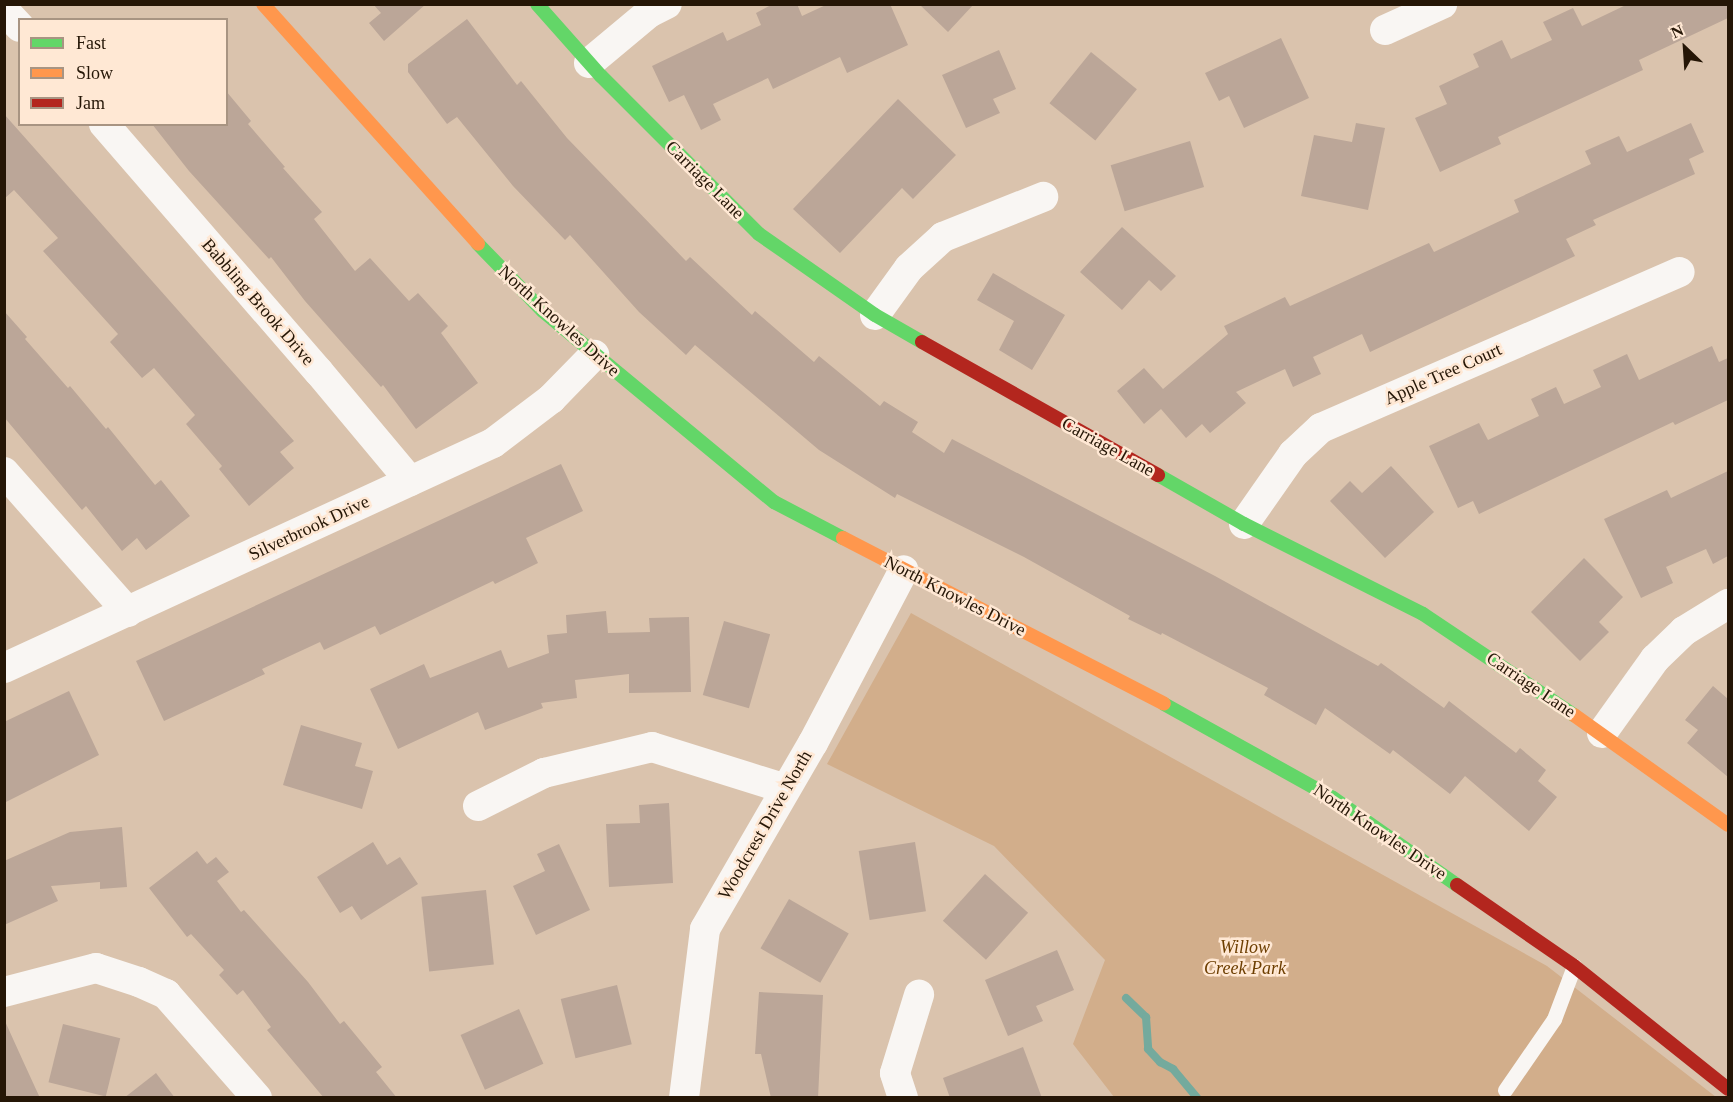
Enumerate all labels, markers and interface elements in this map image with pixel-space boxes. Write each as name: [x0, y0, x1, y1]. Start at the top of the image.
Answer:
legend: [18, 18, 228, 126]
north arrow: [1655, 18, 1715, 78]
text: N: [1668, 21, 1686, 41]
text: Fast: [76, 33, 106, 53]
text: Slow: [76, 63, 113, 83]
text: Jam: [76, 93, 105, 113]
street label: Carriage Lane: [661, 136, 749, 224]
street label: Babbling Brook Drive: [197, 234, 319, 370]
street label: North Knowles Drive: [494, 261, 624, 381]
street label: Apple Tree Court: [1381, 338, 1505, 410]
street label: Carriage Lane: [1058, 413, 1158, 481]
street label: Silverbrook Drive: [245, 491, 373, 565]
street label: North Knowles Drive: [881, 551, 1029, 641]
street label: Carriage Lane: [1482, 647, 1580, 723]
street label: Woodcrest Drive North: [714, 747, 816, 903]
street label: North Knowles Drive: [1309, 779, 1451, 885]
park label: Willow Creek Park: [1204, 937, 1286, 980]

